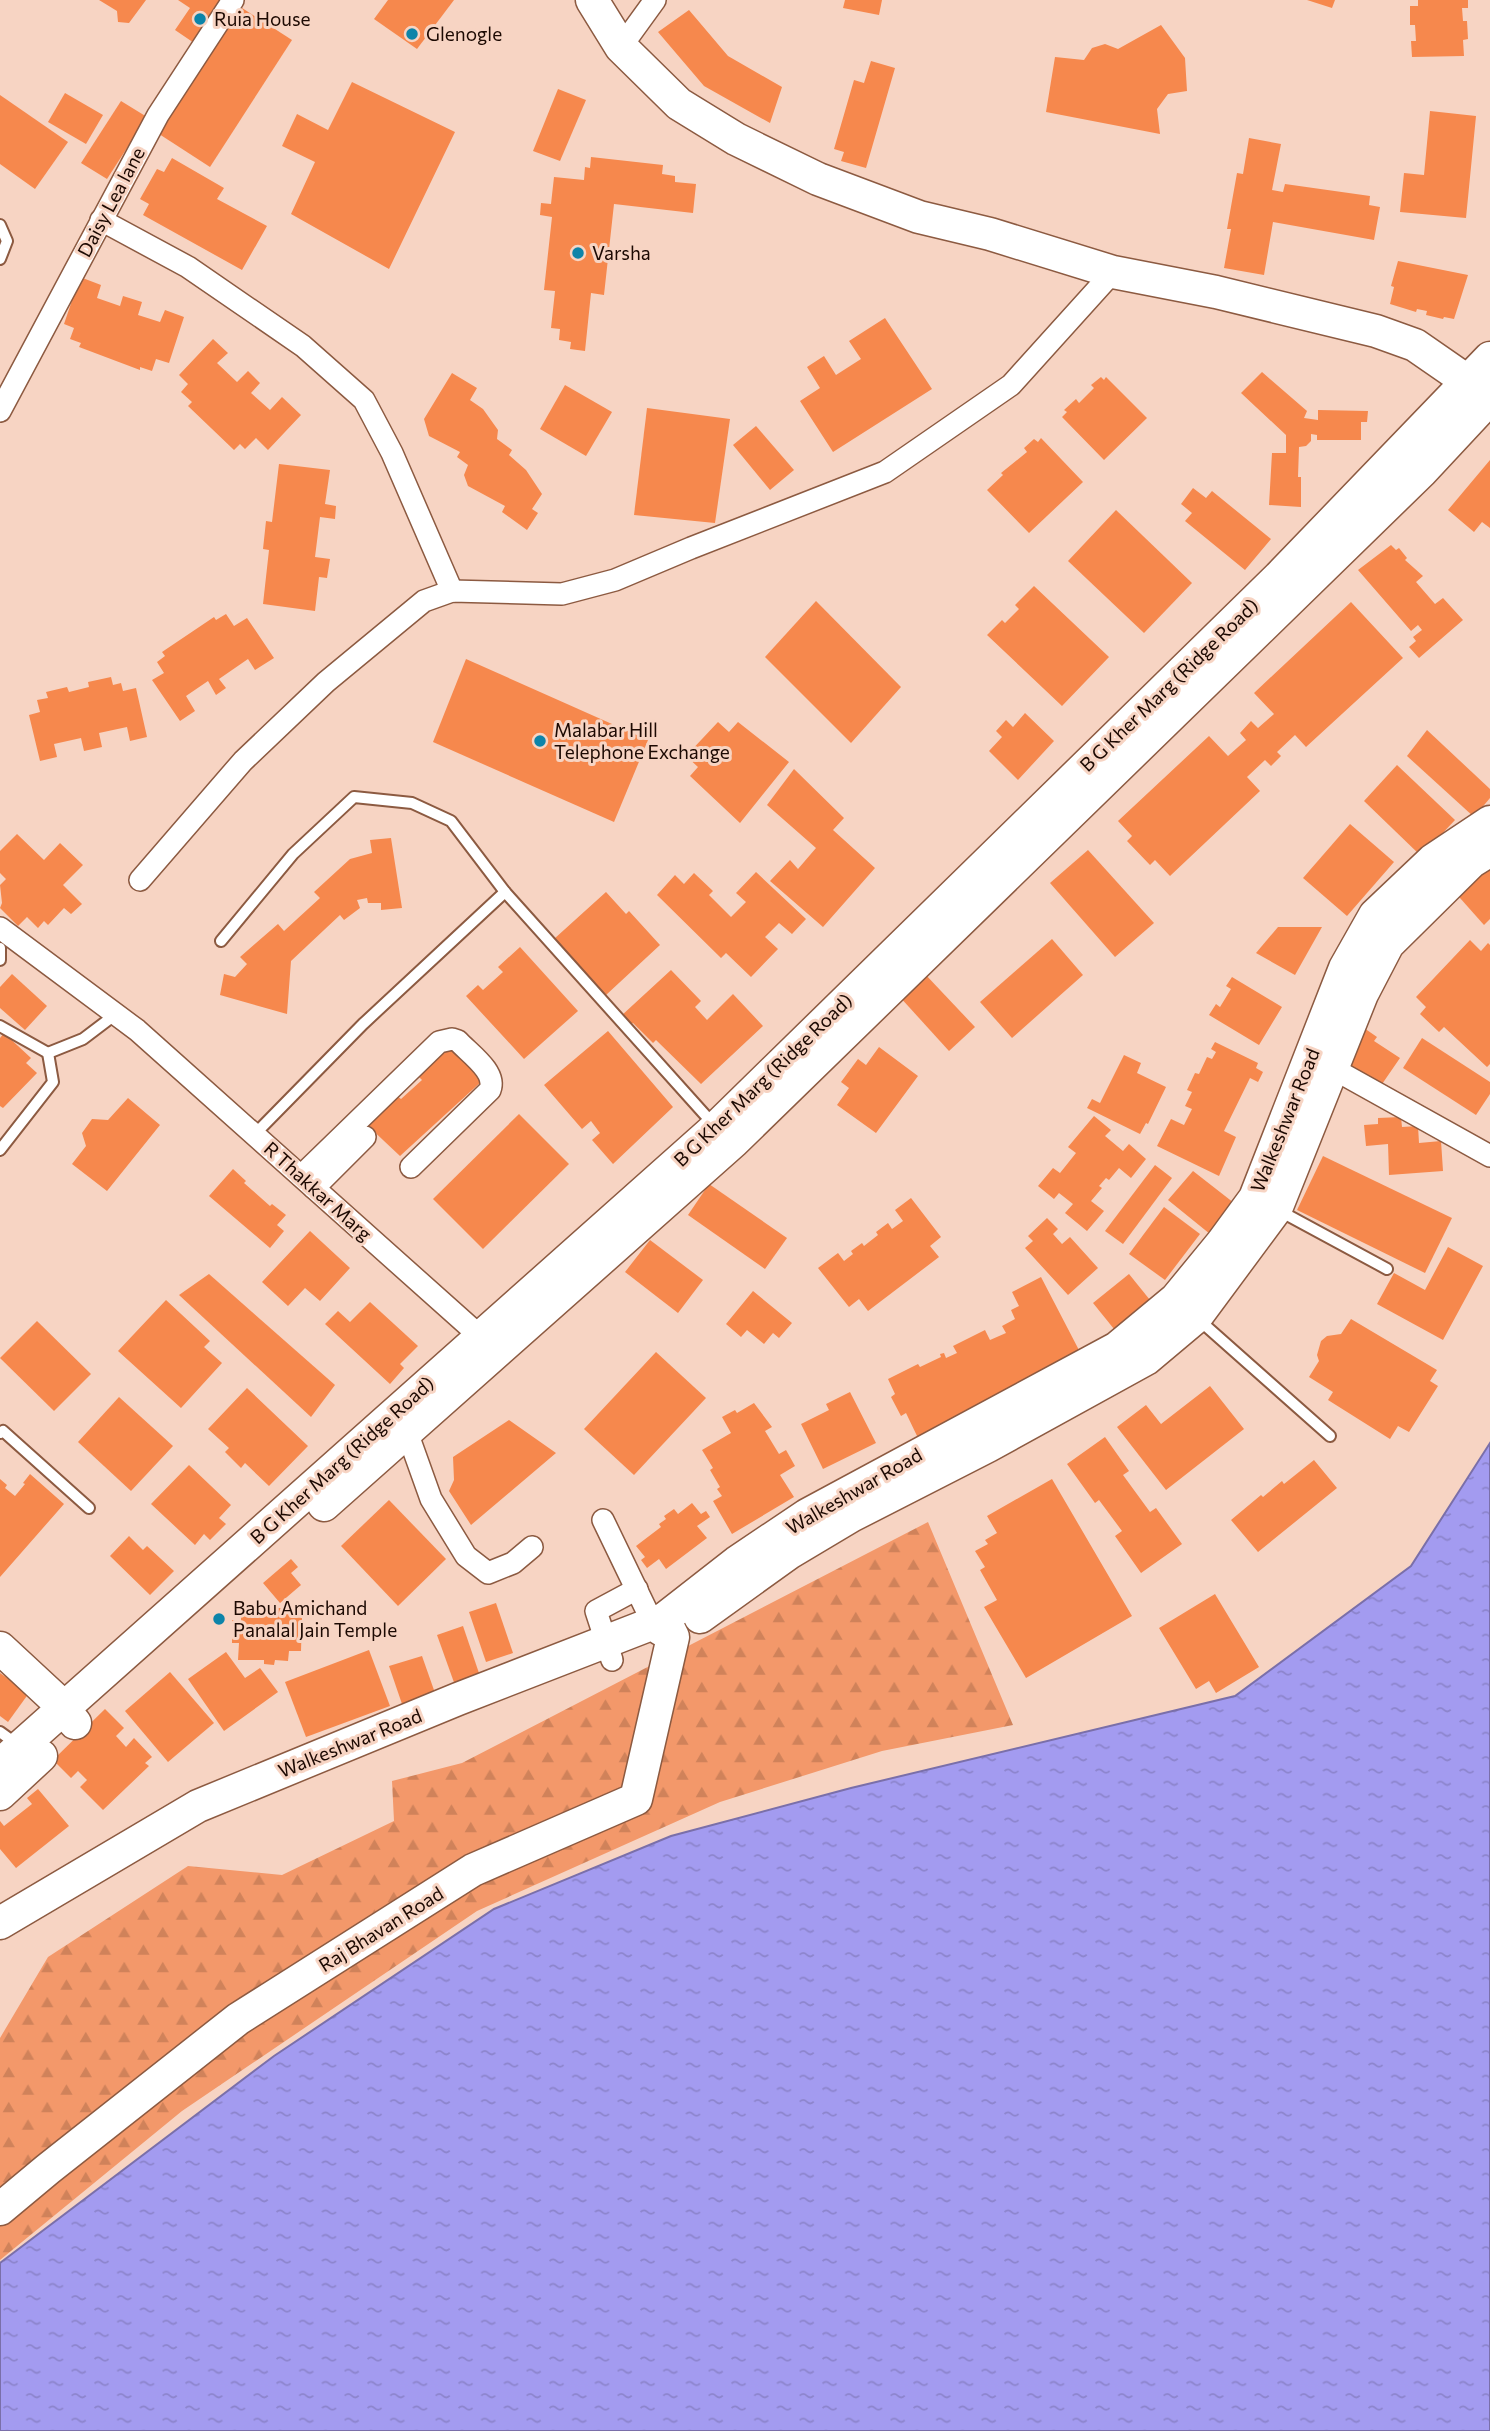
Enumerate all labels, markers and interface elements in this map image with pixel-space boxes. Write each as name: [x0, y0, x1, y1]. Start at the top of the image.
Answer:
place label: Ruia House: [214, 7, 311, 30]
marker: Ruia House: [192, 11, 208, 27]
place label: Glenogle: [426, 22, 502, 45]
marker: Glenogle: [404, 26, 420, 42]
street label: Daisy Lea lane: [72, 143, 149, 261]
place label: Varsha: [592, 241, 651, 264]
marker: Varsha: [570, 245, 586, 261]
street label: B G Kher Marg (Ridge Road): [1075, 593, 1263, 776]
place label: Malabar Hill Telephone Exchange: [554, 718, 730, 763]
marker: Malabar Hill Telephone Exchange: [532, 733, 548, 749]
street label: B G Kher Marg (Ridge Road): [669, 988, 857, 1171]
street label: Walkeshwar Road: [1245, 1045, 1324, 1195]
street label: R Thakkar Marg: [260, 1136, 377, 1245]
street label: B G Kher Marg (Ridge Road): [245, 1371, 438, 1548]
street label: Walkeshwar Road: [782, 1442, 926, 1539]
place label: Babu Amichand Panalal Jain Temple: [233, 1596, 397, 1641]
marker: Babu Amichand Panalal Jain Temple: [211, 1611, 227, 1627]
street label: Walkeshwar Road: [275, 1703, 425, 1782]
street label: Raj Bhavan Road: [314, 1881, 447, 1976]

